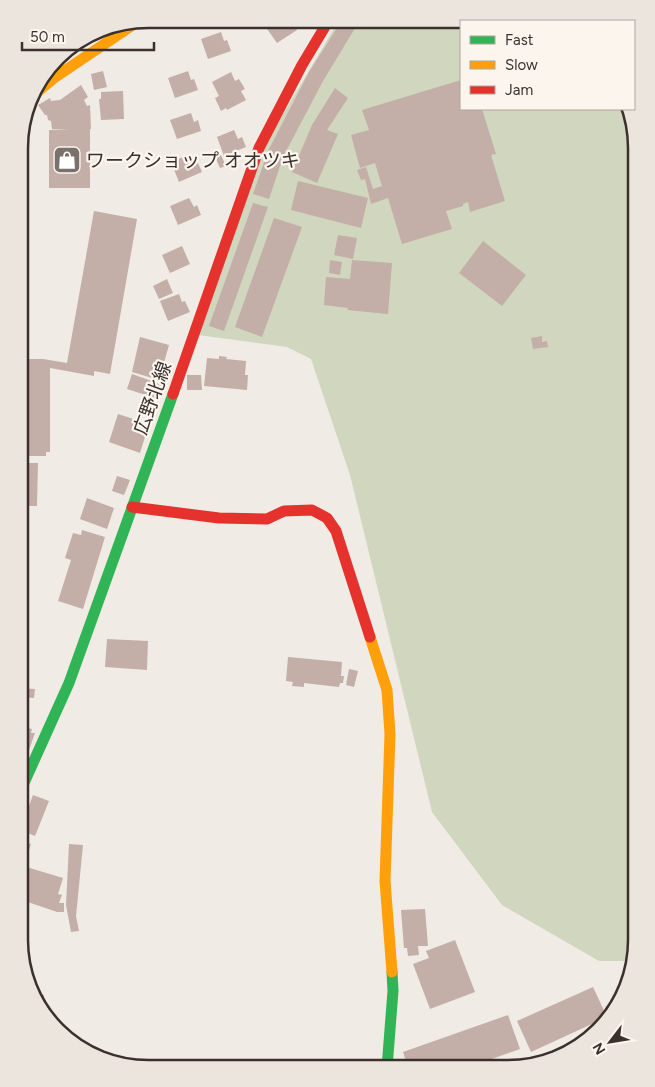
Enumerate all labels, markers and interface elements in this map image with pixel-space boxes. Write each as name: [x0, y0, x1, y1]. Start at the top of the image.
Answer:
scale bar: [22, 20, 155, 52]
legend: [460, 20, 635, 110]
text: 50 m: [30, 28, 65, 46]
text: Fast: [505, 31, 534, 49]
text: Slow: [505, 56, 538, 74]
text: Jam: [505, 81, 533, 99]
shop icon: ワークショップ オオツキ: [52, 145, 82, 175]
place label: ワークショップ オオツキ: [86, 149, 300, 172]
street label: 広野北線: [129, 359, 176, 438]
north arrow: [585, 1017, 635, 1067]
text: N: [589, 1039, 609, 1057]

